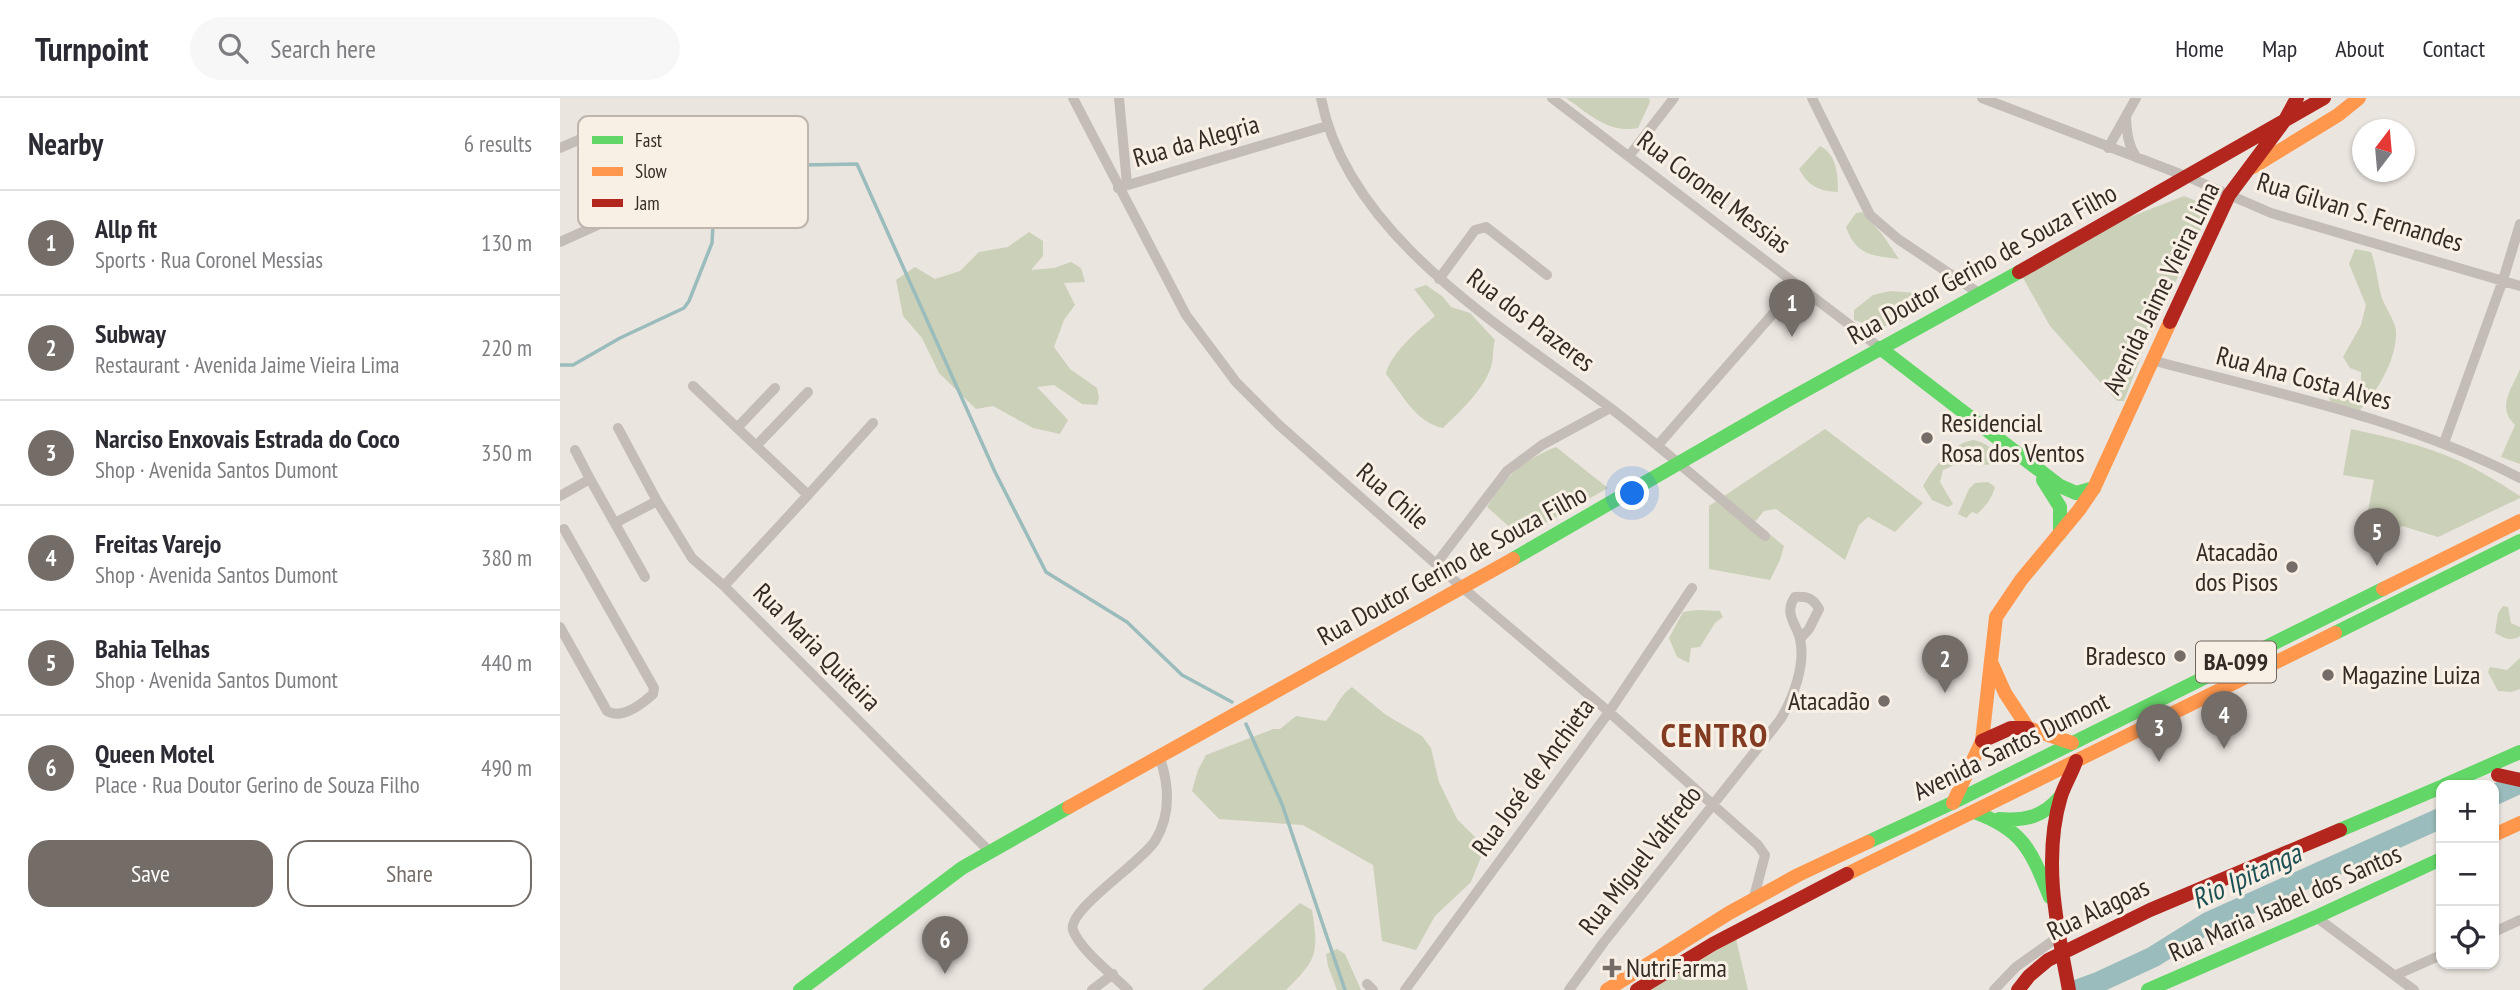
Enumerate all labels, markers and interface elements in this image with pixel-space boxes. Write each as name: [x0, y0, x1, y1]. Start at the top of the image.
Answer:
search box: [190, 17, 680, 80]
text: Turnpoint: [35, 27, 148, 70]
icon: search: [214, 29, 252, 67]
text: Search here: [270, 32, 376, 65]
text: Home: [2175, 33, 2224, 64]
text: Map: [2262, 33, 2297, 64]
text: About: [2335, 33, 2384, 64]
text: Contact: [2422, 33, 2485, 64]
street label: Rua da Alegria: [1129, 107, 1263, 174]
legend: [578, 116, 808, 228]
north arrow: [2352, 119, 2415, 182]
street label: Rua Coronel Messias: [1631, 123, 1798, 260]
text: Nearby: [28, 124, 103, 163]
text: Fast: [635, 128, 663, 152]
text: 6 results: [464, 129, 532, 158]
text: Slow: [635, 159, 668, 183]
street label: Rua Gilvan S. Fernandes: [2253, 164, 2467, 259]
street label: Rua Doutor Gerino de Souza Filho: [1841, 176, 2122, 351]
street label: Avenida Jaime Vieira Lima: [2095, 176, 2226, 399]
text: Jam: [634, 191, 660, 215]
text: Allp fit: [95, 212, 157, 245]
text: 1: [46, 228, 57, 257]
text: 130 m: [481, 228, 532, 257]
text: Sports · Rua Coronel Messias: [95, 245, 323, 274]
street label: Rua dos Prazeres: [1461, 261, 1602, 378]
pin: 1: [1769, 279, 1815, 337]
text: Subway: [95, 317, 166, 350]
text: 2: [46, 333, 57, 362]
text: 220 m: [481, 333, 532, 362]
street label: Rua Ana Costa Alves: [2213, 338, 2395, 417]
text: Restaurant · Avenida Jaime Vieira Lima: [95, 350, 399, 379]
place label: Residencial Rosa dos Ventos: [1941, 406, 2084, 469]
text: Narciso Enxovais Estrada do Coco: [95, 422, 400, 455]
marker: Residencial Rosa dos Ventos: [1919, 430, 1935, 446]
text: 3: [46, 438, 57, 467]
text: 350 m: [481, 438, 532, 467]
text: Shop · Avenida Santos Dumont: [95, 455, 338, 484]
street label: Rua Chile: [1350, 455, 1436, 536]
your location: [1615, 476, 1649, 510]
street label: Rua Doutor Gerino de Souza Filho: [1311, 477, 1592, 652]
pin: 5: [2354, 508, 2400, 566]
text: Freitas Varejo: [95, 527, 221, 560]
place label: Atacadão dos Pisos: [2195, 535, 2278, 598]
text: 4: [46, 543, 57, 572]
text: 380 m: [481, 543, 532, 572]
marker: Atacadão dos Pisos: [2284, 559, 2300, 575]
text: Shop · Avenida Santos Dumont: [95, 560, 338, 589]
street label: Rua Maria Quiteira: [747, 576, 888, 717]
text: Bahia Telhas: [95, 632, 210, 665]
pin: 2: [1922, 635, 1968, 693]
place label: Bradesco: [2085, 639, 2166, 672]
road number: BA-099: [2196, 642, 2276, 682]
text: 5: [46, 648, 57, 677]
text: 440 m: [481, 648, 532, 677]
marker: Bradesco: [2172, 648, 2188, 664]
place label: Magazine Luiza: [2342, 658, 2480, 691]
text: Shop · Avenida Santos Dumont: [95, 665, 338, 694]
marker: Magazine Luiza: [2320, 667, 2336, 683]
place label: Atacadão: [1788, 684, 1870, 717]
street label: Avenida Santos Dumont: [1908, 684, 2114, 807]
street label: Rua José de Anchieta: [1464, 691, 1601, 862]
pin: 4: [2201, 691, 2247, 749]
marker: Atacadão: [1876, 693, 1892, 709]
pin: 3: [2136, 704, 2182, 762]
district label: CENTRO: [1661, 713, 1769, 756]
text: Queen Motel: [95, 737, 214, 770]
text: 6: [46, 753, 57, 782]
text: 490 m: [481, 753, 532, 782]
text: Place · Rua Doutor Gerino de Souza Filho: [95, 770, 420, 799]
street label: Rua Miguel Valfredo: [1571, 778, 1708, 941]
map controls: [2436, 780, 2499, 969]
button: +: [2436, 780, 2499, 843]
water label: Rio Ipitanga: [2185, 833, 2308, 917]
street label: Rua Maria Isabel dos Santos: [2163, 836, 2406, 969]
button: Save: [28, 840, 273, 907]
button: Share: [287, 840, 532, 907]
button: −: [2436, 843, 2499, 906]
street label: Rua Alagoas: [2041, 870, 2154, 947]
button: locate: [2436, 906, 2499, 969]
pin: 6: [922, 916, 968, 974]
place label: NutriFarma: [1626, 951, 1727, 984]
marker: NutriFarma: [1604, 960, 1620, 976]

